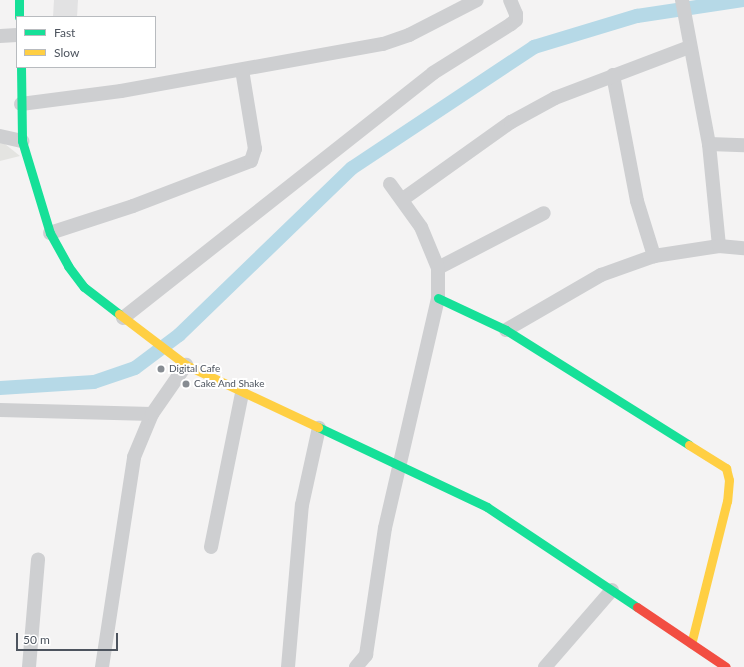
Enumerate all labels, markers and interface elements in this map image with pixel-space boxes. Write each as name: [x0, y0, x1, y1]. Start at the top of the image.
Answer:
legend: [16, 16, 156, 68]
text: Fast: [54, 25, 75, 40]
text: Slow: [54, 45, 79, 60]
place label: Digital Cafe: [169, 363, 220, 375]
marker: Digital Cafe: [156, 364, 166, 374]
place label: Cake And Shake: [194, 378, 265, 390]
marker: Cake And Shake: [181, 379, 191, 389]
scale bar: [18, 625, 120, 651]
text: 50 m: [23, 632, 50, 647]

